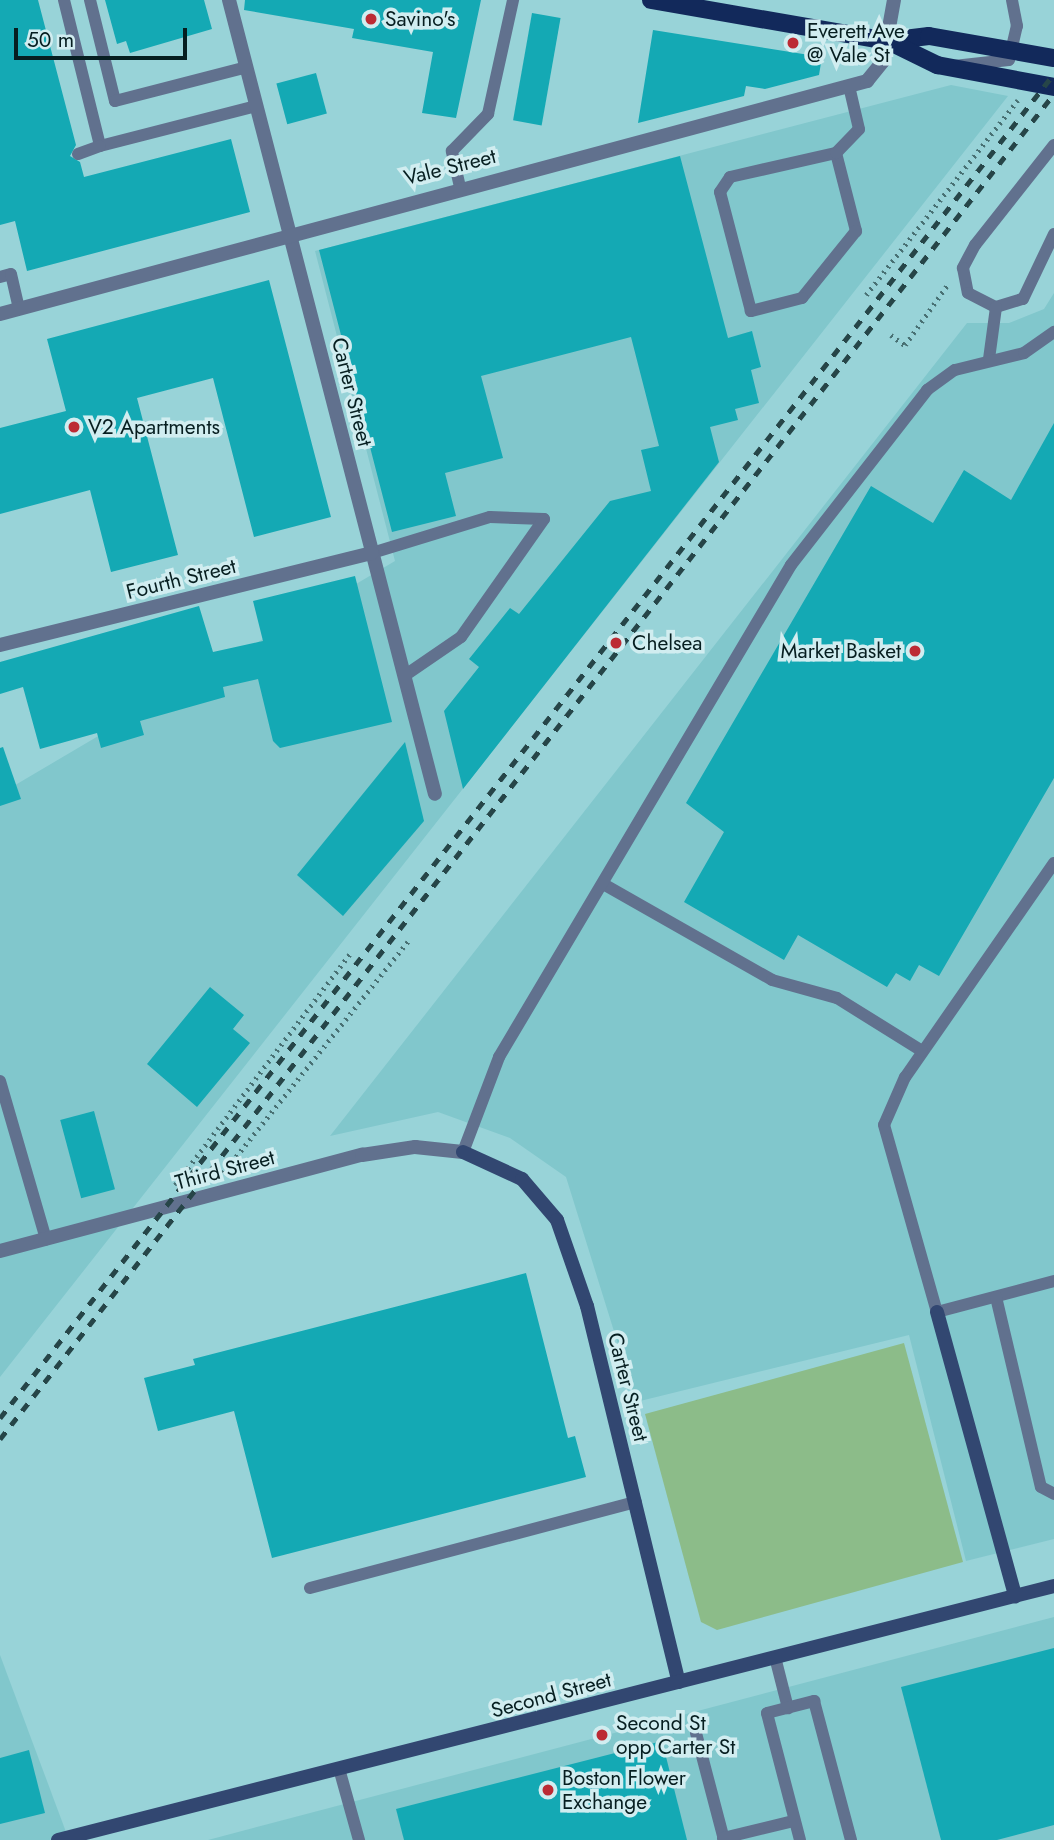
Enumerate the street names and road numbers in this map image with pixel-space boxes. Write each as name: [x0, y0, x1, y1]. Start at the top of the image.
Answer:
street label: Vale Street: [401, 143, 499, 191]
street label: Carter Street: [326, 335, 378, 449]
street label: Fourth Street: [124, 553, 238, 605]
street label: Third Street: [173, 1145, 277, 1195]
street label: Carter Street: [602, 1330, 654, 1444]
street label: Second Street: [488, 1667, 614, 1723]

